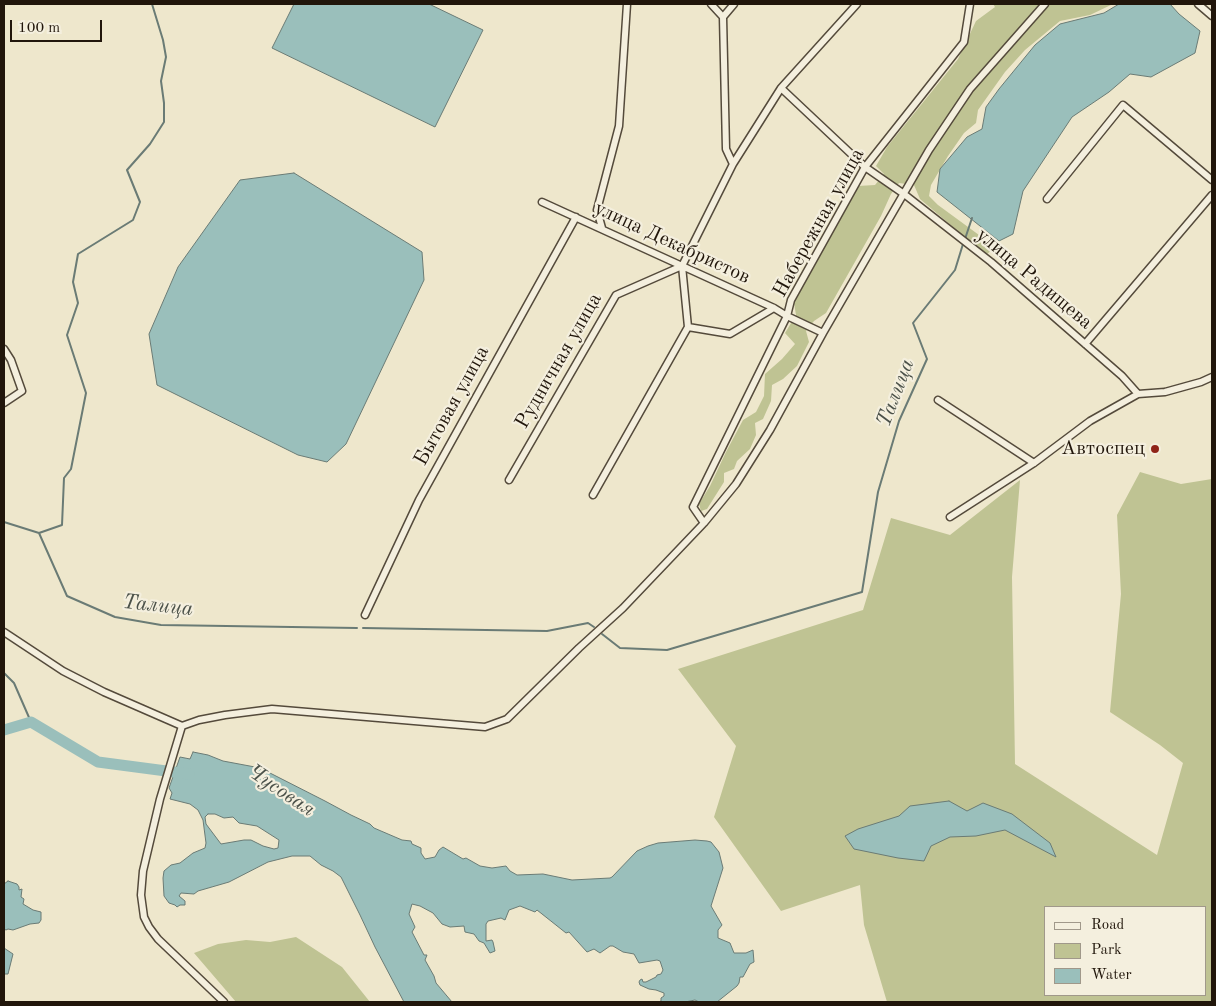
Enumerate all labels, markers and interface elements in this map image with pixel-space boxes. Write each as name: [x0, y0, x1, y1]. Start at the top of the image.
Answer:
scale bar: [12, 10, 105, 42]
text: 100 m: [18, 21, 60, 36]
street label: Набережная улица: [768, 144, 870, 302]
street label: улица Декабристов: [590, 196, 754, 290]
street label: улица Радищева: [971, 223, 1097, 335]
street label: Рудничная улица: [510, 289, 608, 433]
street label: Бытовая улица: [409, 342, 495, 470]
water label: Талица: [872, 356, 920, 430]
place label: Автоспец: [1061, 437, 1145, 461]
marker: Автоспец: [1149, 443, 1161, 455]
water label: Талица: [122, 590, 194, 622]
water label: Чусовая: [242, 759, 320, 823]
legend: [1044, 906, 1206, 996]
text: Road: [1091, 918, 1124, 933]
text: Park: [1091, 943, 1122, 958]
text: Water: [1091, 968, 1132, 983]

